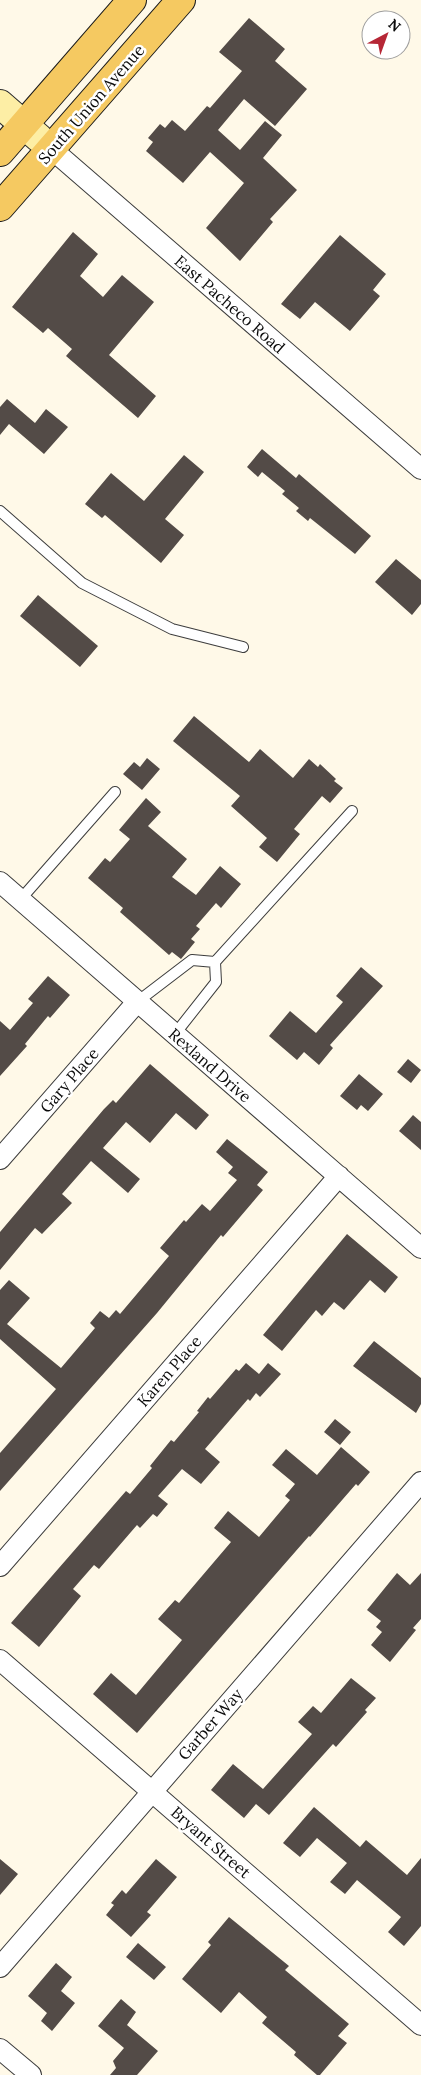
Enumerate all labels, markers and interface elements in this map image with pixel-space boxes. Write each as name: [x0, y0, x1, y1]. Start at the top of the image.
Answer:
north arrow: [361, 10, 411, 60]
text: N: [385, 15, 405, 36]
street label: South Union Avenue: [34, 40, 149, 168]
street label: East Pacheco Road: [171, 251, 290, 358]
street label: Rexland Drive: [165, 1024, 256, 1107]
street label: Gary Place: [35, 1043, 103, 1117]
street label: Karen Place: [133, 1331, 206, 1411]
street label: Garber Way: [173, 1684, 247, 1764]
street label: Bryant Street: [167, 1802, 256, 1883]

